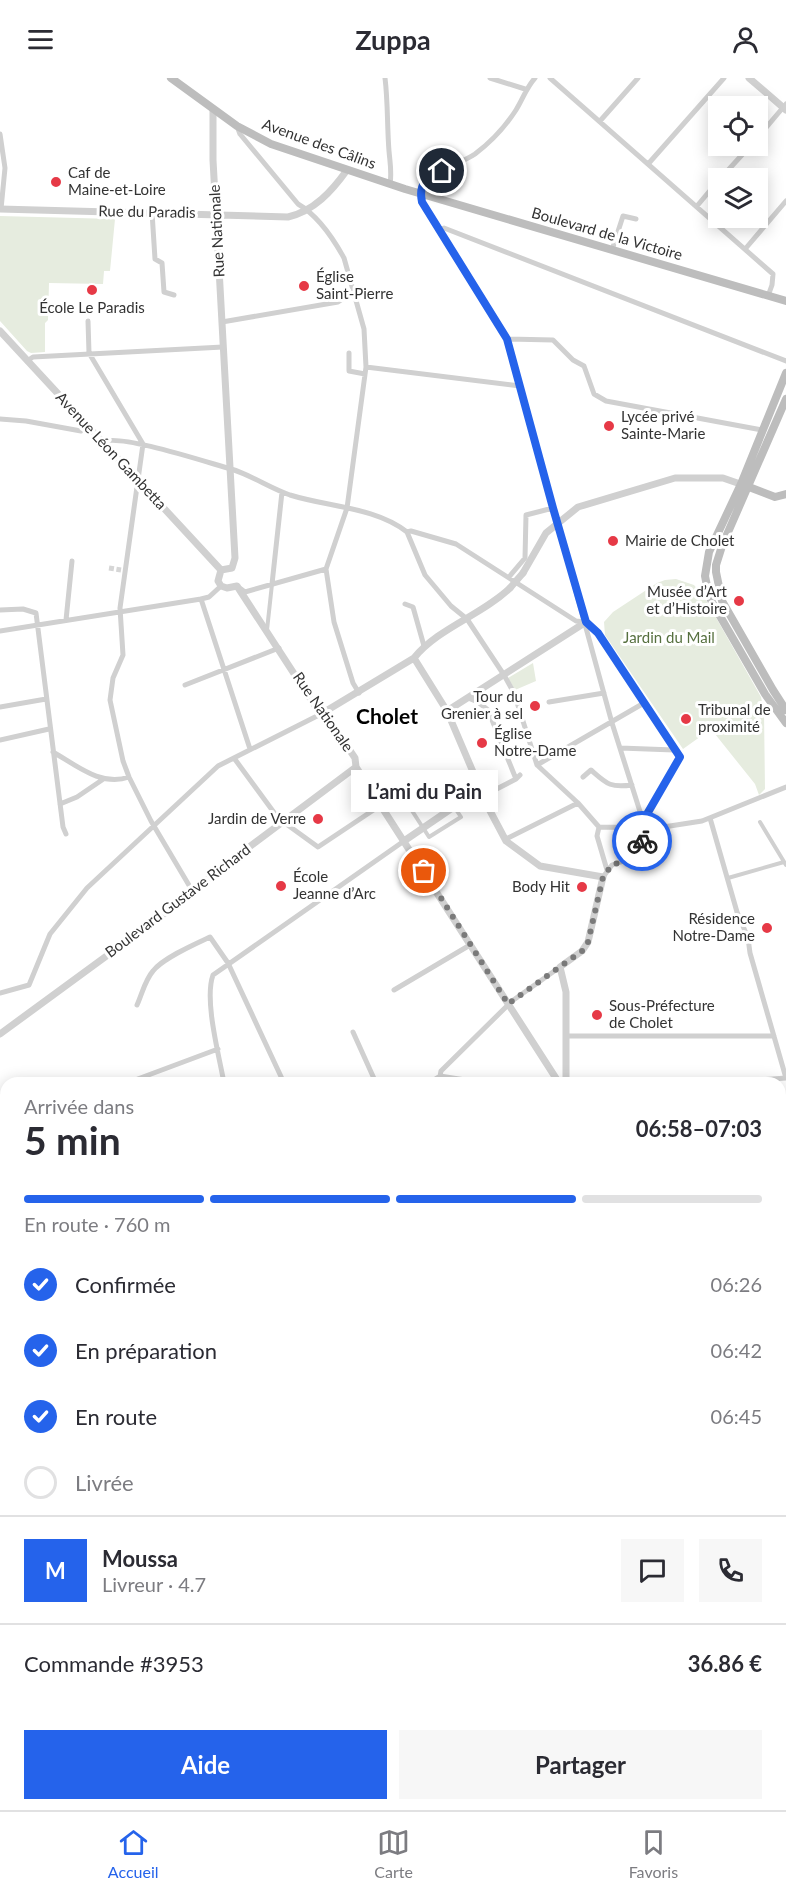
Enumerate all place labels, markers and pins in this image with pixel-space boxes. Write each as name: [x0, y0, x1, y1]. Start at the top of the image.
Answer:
pin: [416, 145, 467, 196]
place label: Caf de Maine-et-Loire: [68, 163, 166, 198]
marker: Caf de Maine-et-Loire: [49, 175, 63, 189]
place label: Église Saint-Pierre: [316, 267, 393, 302]
marker: Église Saint-Pierre: [297, 279, 311, 293]
marker: École Le Paradis: [85, 283, 99, 297]
place label: École Le Paradis: [39, 298, 145, 316]
place label: Lycée privé Sainte-Marie: [621, 407, 705, 442]
marker: Lycée privé Sainte-Marie: [602, 419, 616, 433]
place label: Mairie de Cholet: [625, 531, 735, 549]
marker: Mairie de Cholet: [606, 534, 620, 548]
place label: Musée d’Art et d’Histoire: [646, 582, 728, 617]
marker: Musée d’Art et d’Histoire: [732, 594, 746, 608]
place label: Tour du Grenier à sel: [441, 687, 523, 722]
marker: Tour du Grenier à sel: [528, 699, 542, 713]
place label: Tribunal de proximité: [698, 700, 771, 735]
marker: Tribunal de proximité: [679, 712, 693, 726]
place label: Église Notre-Dame: [494, 724, 577, 759]
marker: Église Notre-Dame: [475, 736, 489, 750]
callout: L’ami du Pain: [350, 769, 498, 811]
place label: Jardin de Verre: [208, 809, 306, 827]
marker: Jardin de Verre: [311, 812, 325, 826]
pin: [398, 845, 449, 896]
place label: École Jeanne d’Arc: [293, 867, 376, 902]
place label: Body Hit: [512, 877, 571, 895]
marker: École Jeanne d’Arc: [274, 879, 288, 893]
marker: Body Hit: [575, 880, 589, 894]
place label: Résidence Notre-Dame: [672, 909, 755, 944]
marker: Résidence Notre-Dame: [760, 921, 774, 935]
place label: Sous-Préfecture de Cholet: [609, 996, 715, 1031]
marker: Sous-Préfecture de Cholet: [590, 1008, 604, 1022]

